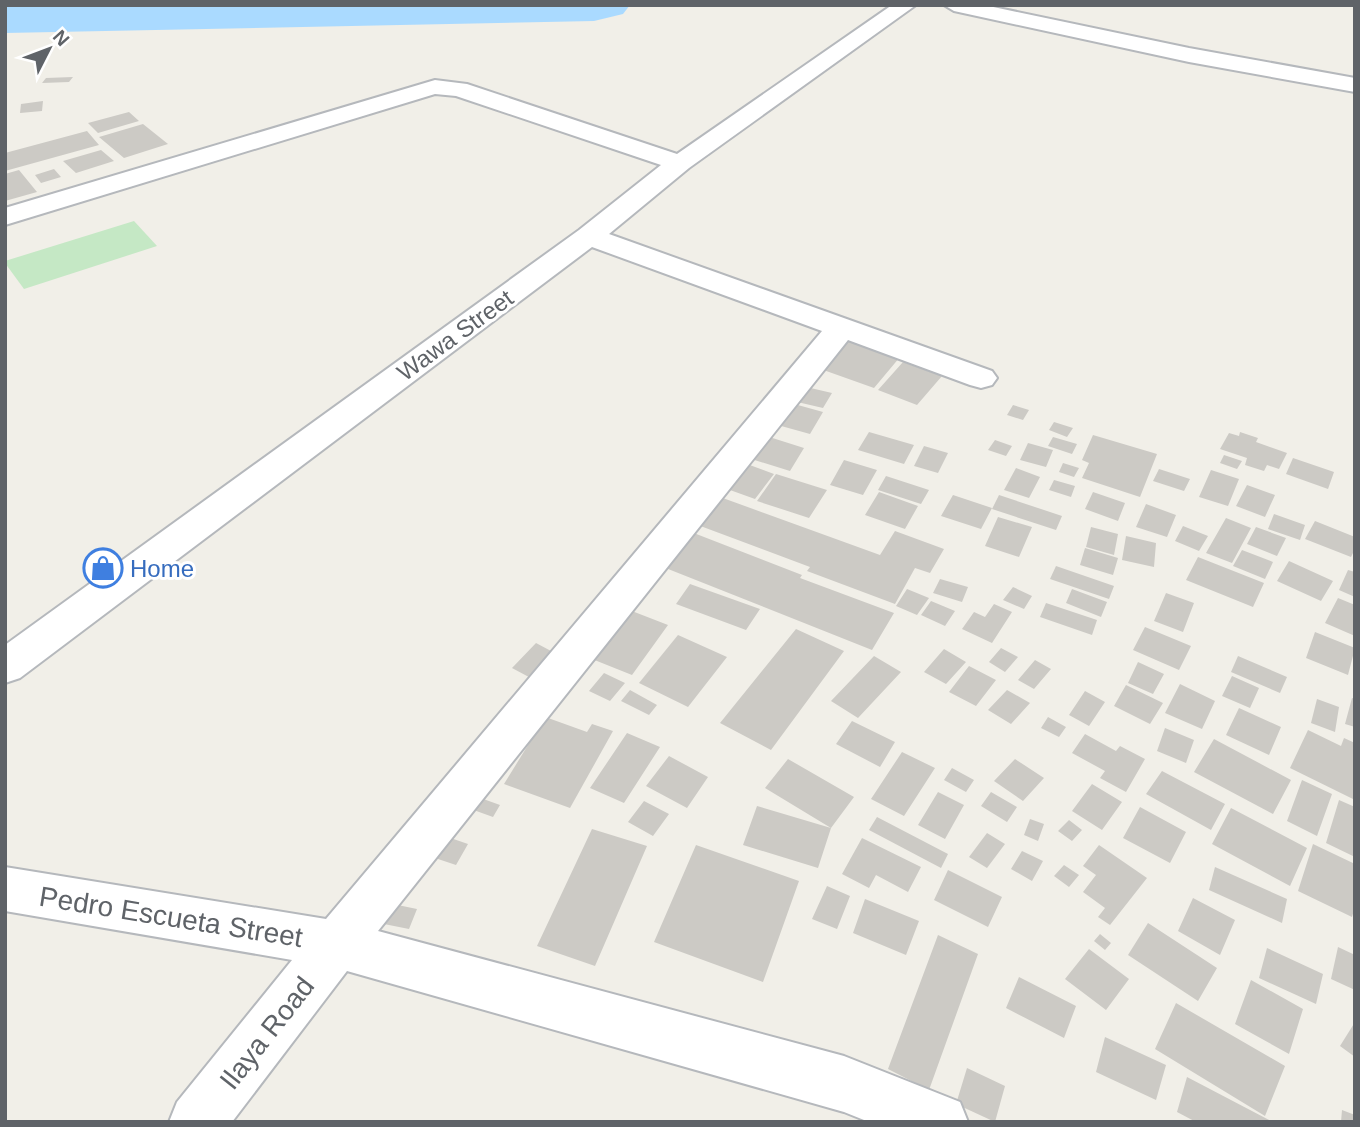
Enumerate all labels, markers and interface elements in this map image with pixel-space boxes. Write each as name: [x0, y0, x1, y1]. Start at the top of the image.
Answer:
north arrow: [14, 14, 84, 84]
text: N: [49, 26, 74, 50]
street label: Wawa Street: [392, 284, 518, 386]
shop icon: Home: [82, 547, 124, 589]
place label: Home: [130, 555, 194, 582]
street label: Pedro Escueta Street: [37, 881, 305, 953]
street label: Ilaya Road: [214, 971, 320, 1095]

